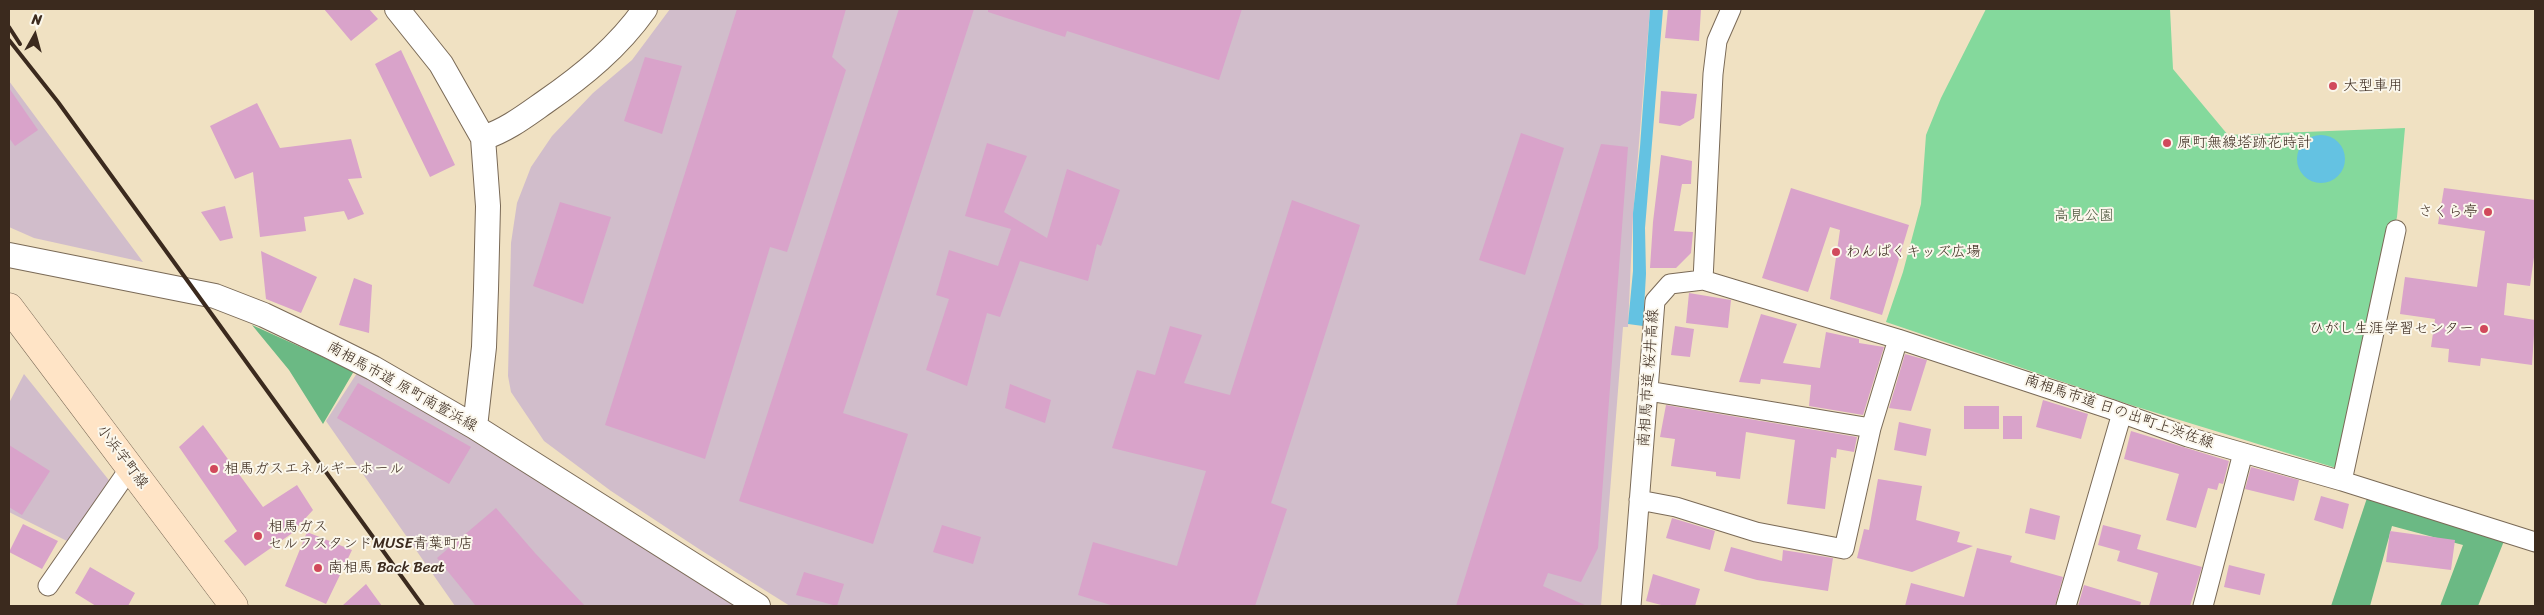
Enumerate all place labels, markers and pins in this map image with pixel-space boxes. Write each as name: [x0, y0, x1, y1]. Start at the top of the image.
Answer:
place label: 大型車用: [2343, 77, 2403, 95]
marker: 大型車用: [2327, 80, 2339, 92]
place label: 原町無線塔跡花時計: [2177, 134, 2312, 152]
marker: 原町無線塔跡花時計: [2161, 137, 2173, 149]
place label: さくら亭: [2418, 203, 2478, 221]
marker: さくら亭: [2482, 206, 2494, 218]
place label: わんぱくキッズ広場: [1846, 243, 1981, 261]
marker: わんぱくキッズ広場: [1830, 246, 1842, 258]
place label: ひがし生涯学習センター: [2309, 320, 2474, 338]
marker: ひがし生涯学習センター: [2478, 323, 2490, 335]
place label: 相馬ガスエネルギーホール: [224, 460, 404, 478]
marker: 相馬ガスエネルギーホール: [208, 463, 220, 475]
place label: 相馬ガス セルフスタンドMUSE青葉町店: [268, 518, 473, 553]
marker: 相馬ガス セルフスタンドMUSE青葉町店: [252, 530, 264, 542]
place label: 南相馬 Back Beat: [328, 559, 445, 577]
marker: 南相馬 Back Beat: [312, 562, 324, 574]

